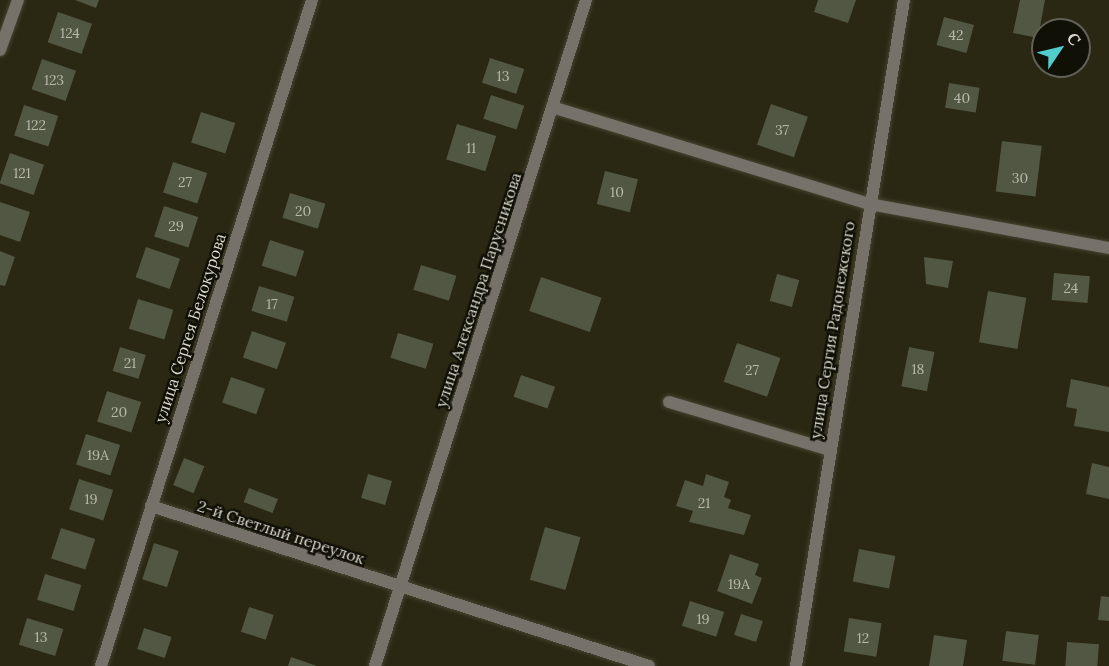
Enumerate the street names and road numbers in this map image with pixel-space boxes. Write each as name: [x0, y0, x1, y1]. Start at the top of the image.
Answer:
street label: улица Александра Парусникова: [431, 170, 525, 410]
street label: улица Сергия Радонежского: [805, 220, 859, 440]
street label: улица Сергея Белокурова: [150, 231, 230, 425]
street label: 2-й Светлый переулок: [195, 496, 367, 568]

